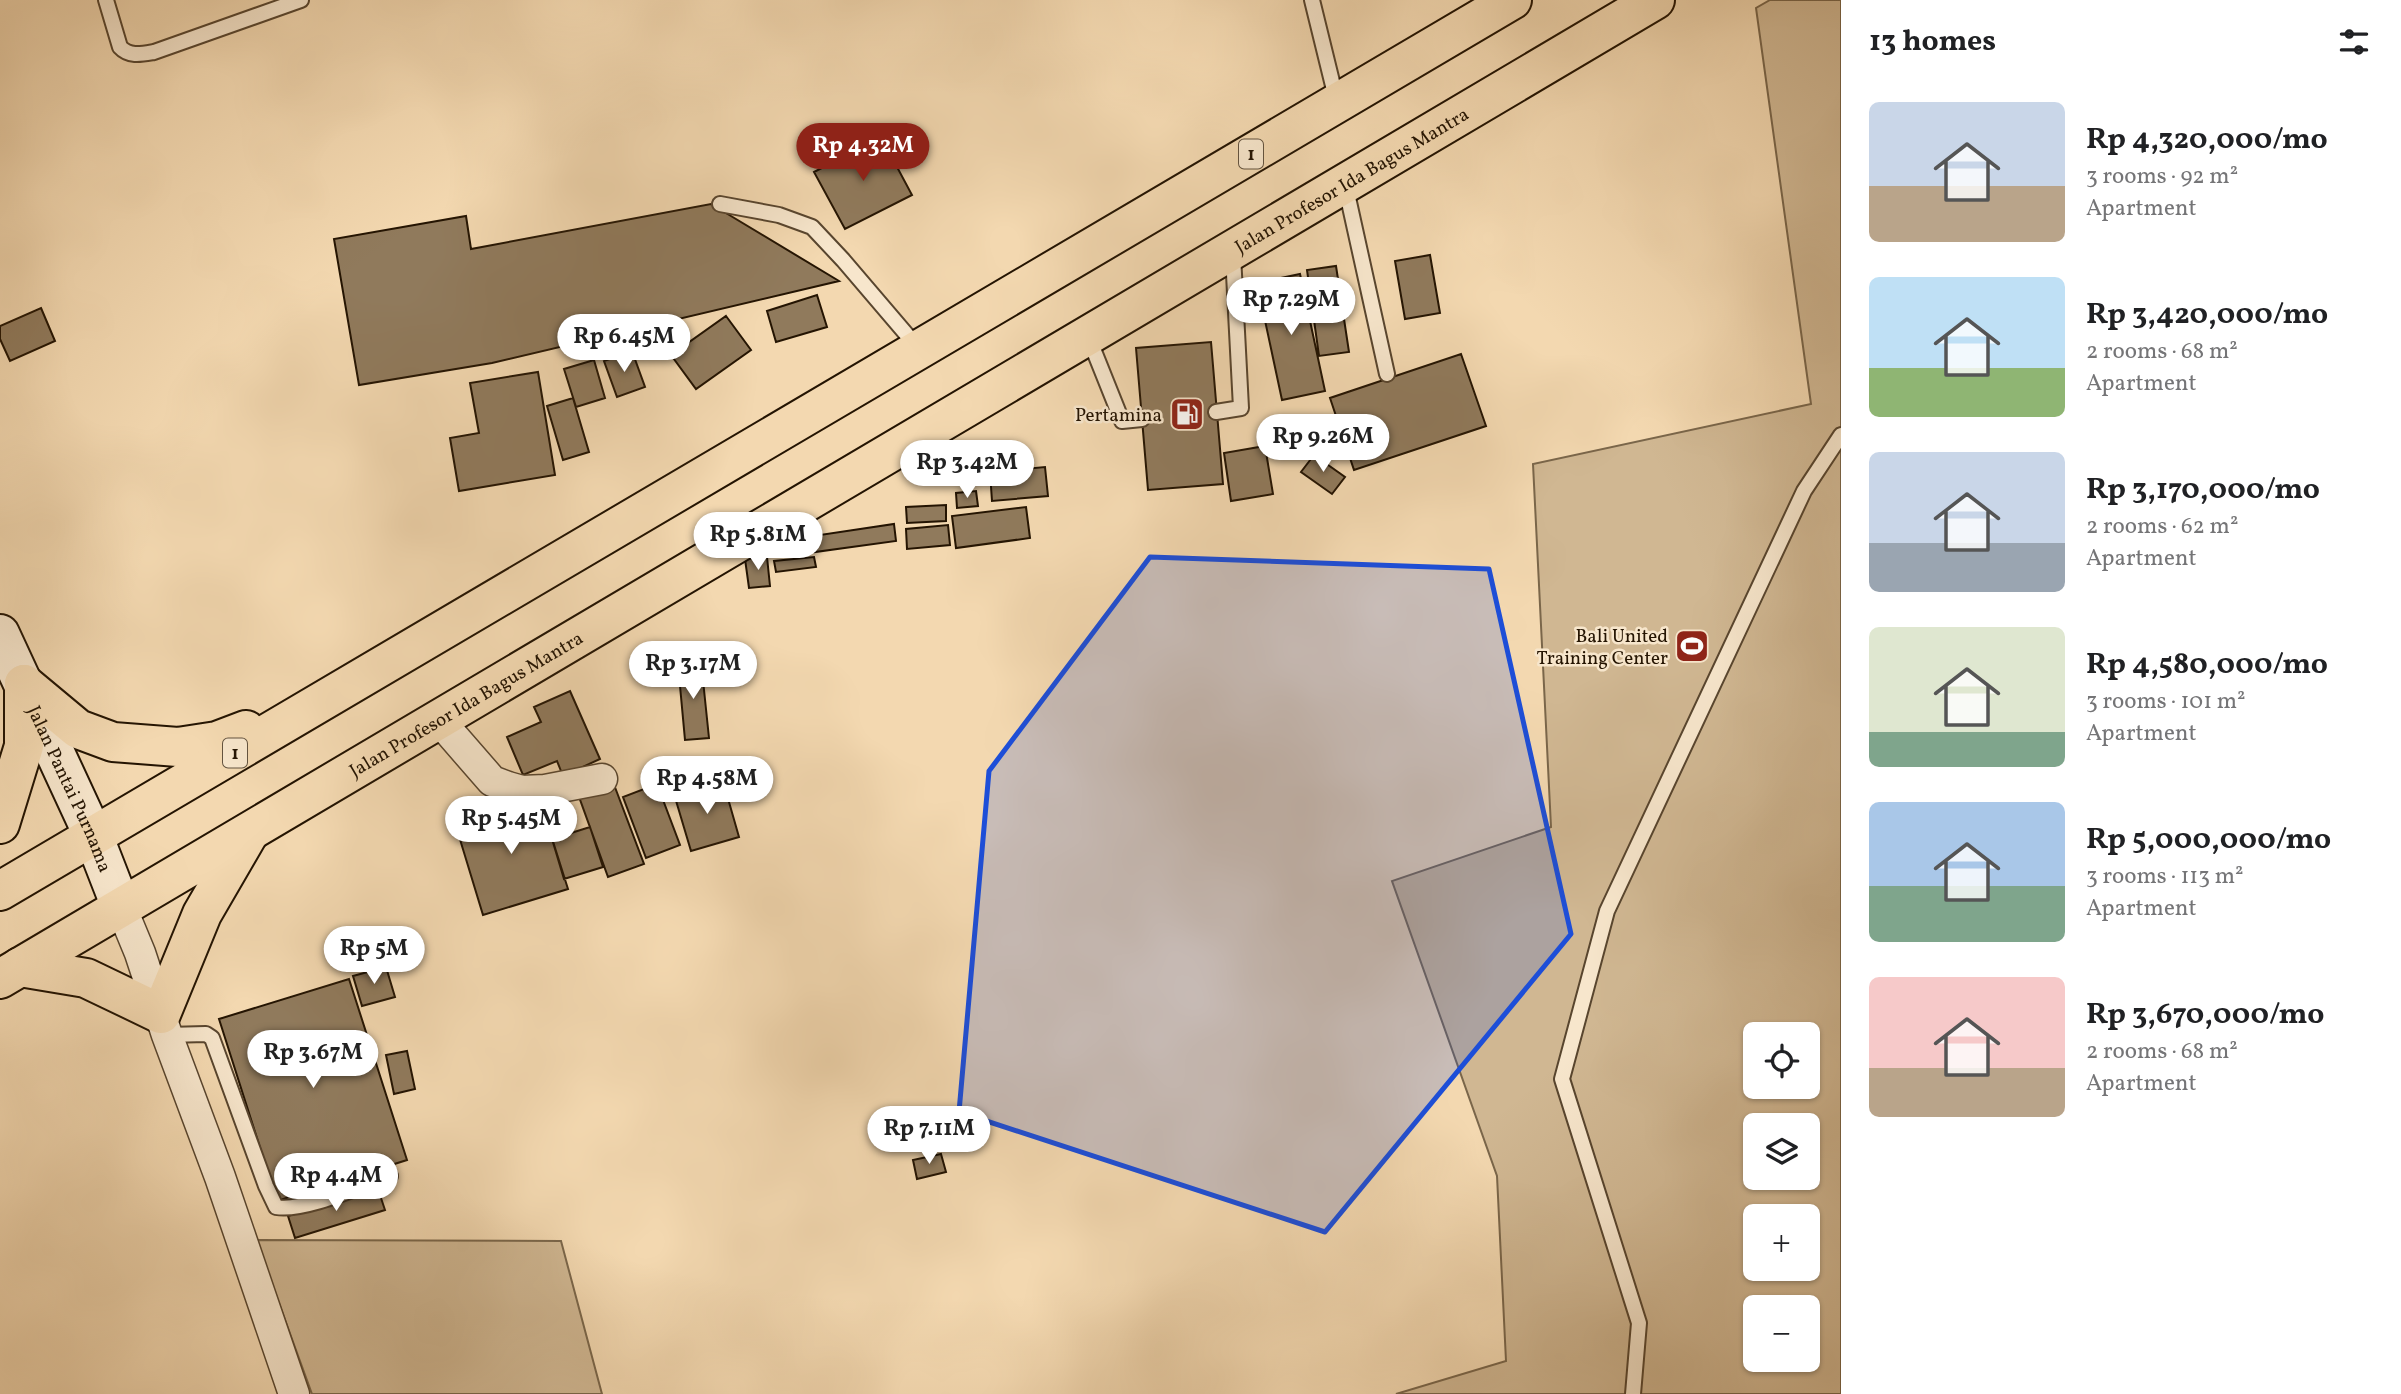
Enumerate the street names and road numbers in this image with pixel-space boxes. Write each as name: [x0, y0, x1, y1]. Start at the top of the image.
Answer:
street label: Jalan Profesor Ida Bagus Mantra: [1230, 102, 1474, 261]
road number: 1: [1239, 140, 1263, 168]
street label: Jalan Profesor Ida Bagus Mantra: [345, 626, 589, 785]
street label: Jalan Pantai Purnama: [20, 702, 117, 877]
road number: 1: [223, 738, 247, 768]

